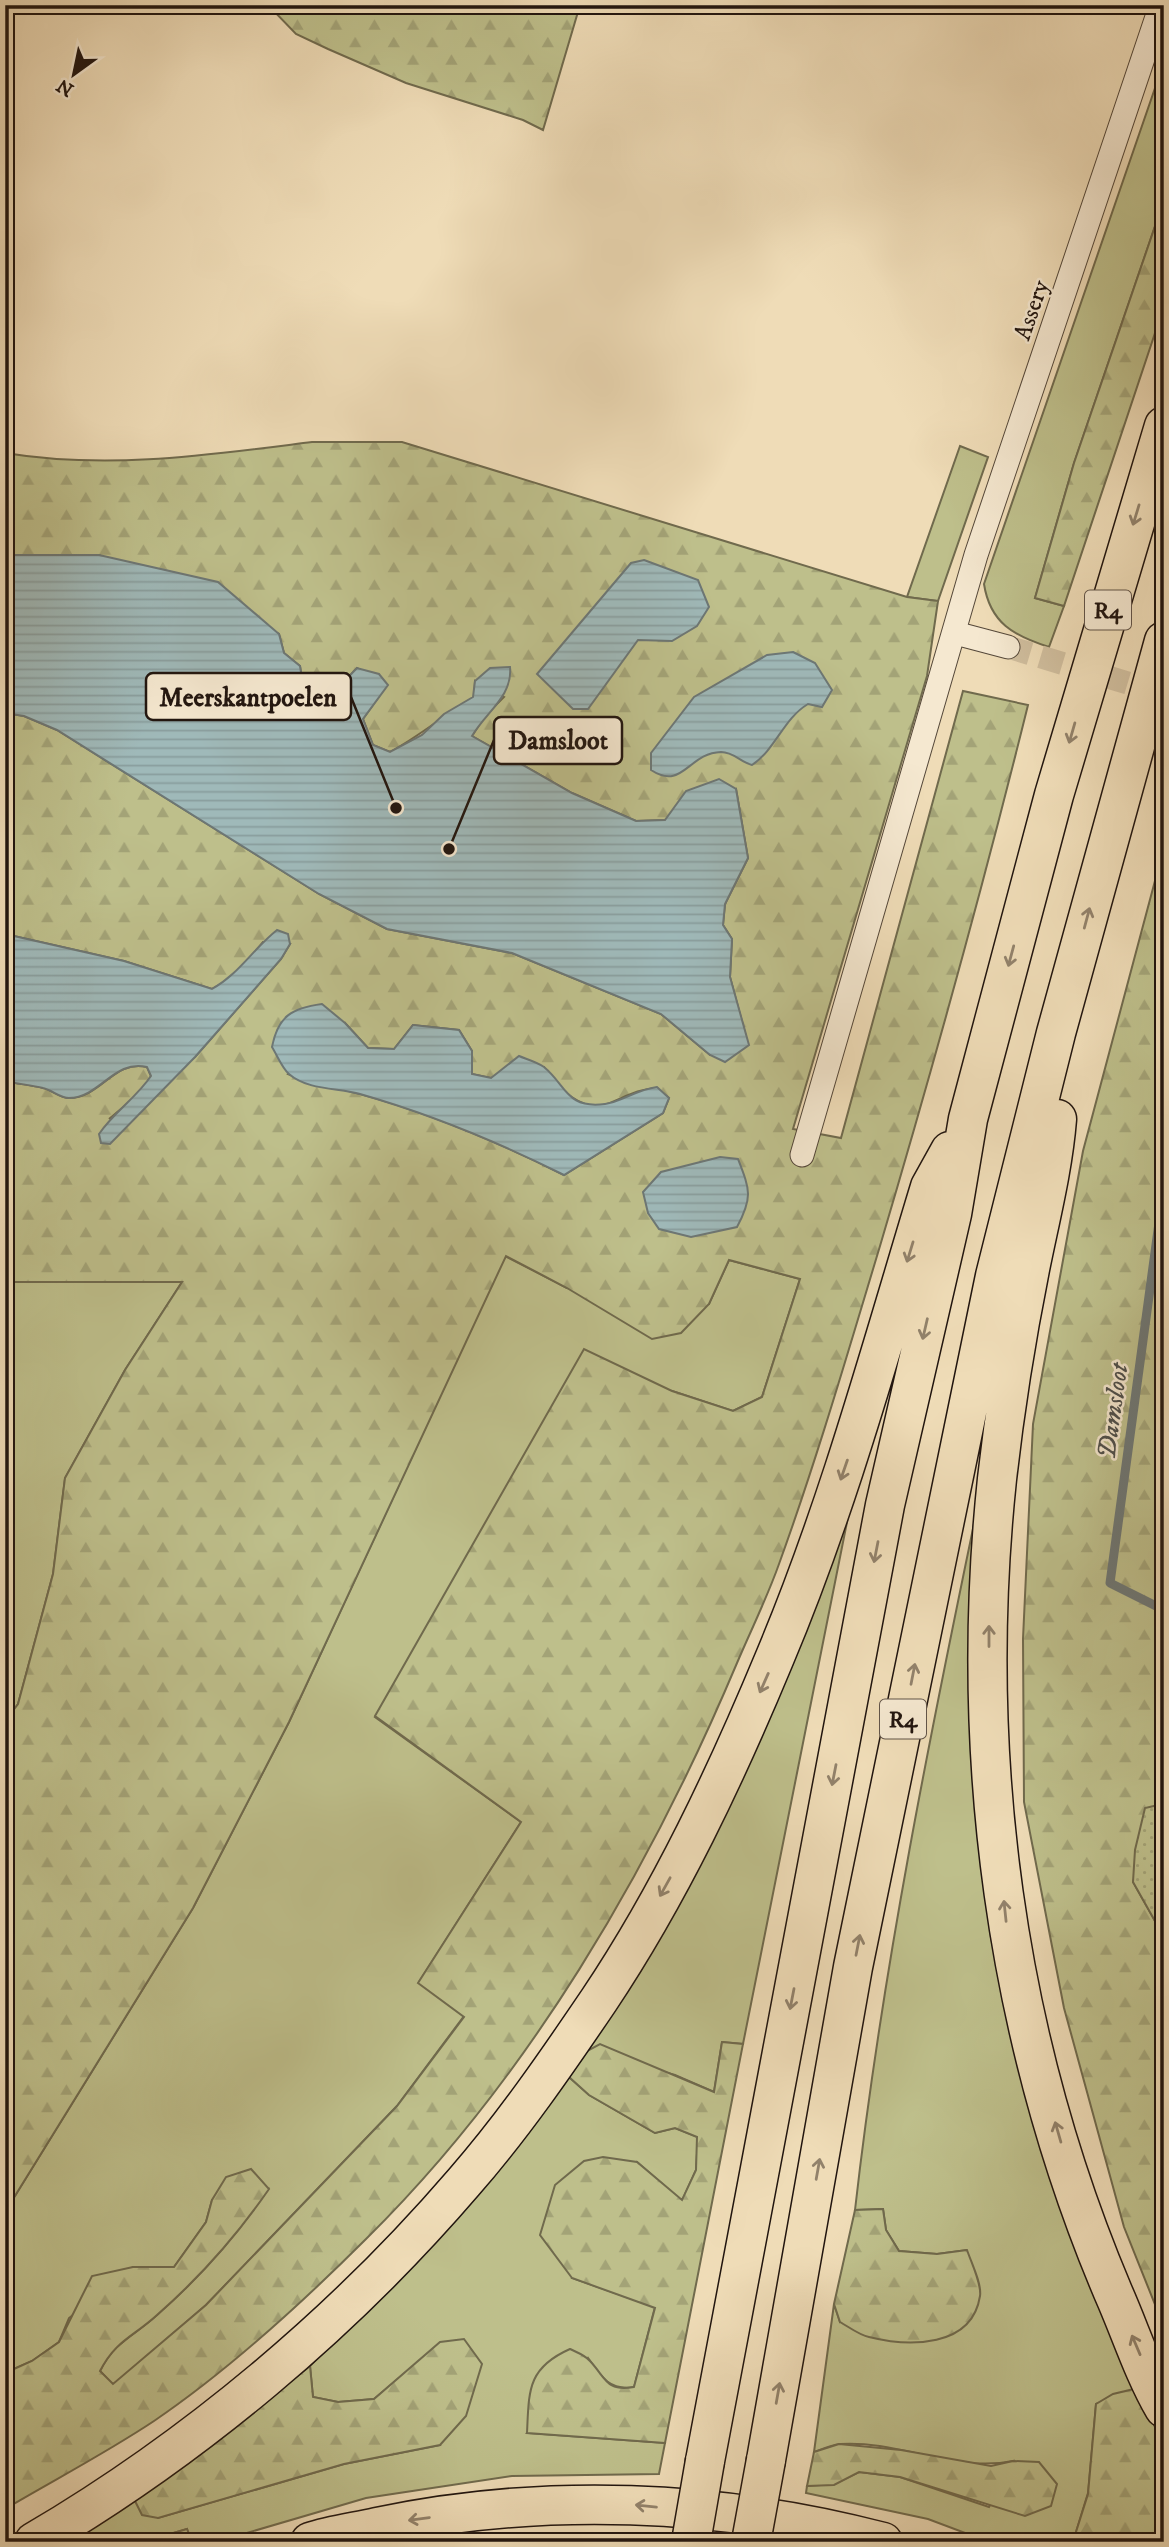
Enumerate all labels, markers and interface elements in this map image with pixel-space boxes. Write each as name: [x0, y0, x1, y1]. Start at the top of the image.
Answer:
north arrow: [38, 38, 108, 108]
text: N: [52, 73, 78, 101]
street label: Assery: [1008, 276, 1056, 344]
one-way arrow: [1129, 503, 1142, 525]
road number: R4: [1085, 590, 1131, 630]
callout: Meerskantpoelen: [146, 673, 351, 720]
text: Meerskantpoelen: [159, 682, 337, 715]
callout: Damsloot: [494, 717, 622, 764]
one-way arrow: [1065, 721, 1078, 743]
text: Damsloot: [508, 725, 609, 758]
one-way arrow: [1082, 908, 1095, 930]
one-way arrow: [1004, 944, 1017, 967]
one-way arrow: [903, 1241, 916, 1263]
one-way arrow: [918, 1318, 931, 1340]
water label: Damsloot: [1090, 1359, 1137, 1461]
one-way arrow: [837, 1458, 849, 1480]
one-way arrow: [869, 1540, 883, 1563]
one-way arrow: [982, 1624, 996, 1647]
one-way arrow: [906, 1663, 920, 1686]
one-way arrow: [757, 1671, 770, 1693]
road number: R4: [880, 1700, 926, 1738]
one-way arrow: [827, 1763, 840, 1786]
one-way arrow: [658, 1877, 672, 1897]
one-way arrow: [998, 1900, 1011, 1923]
one-way arrow: [851, 1934, 865, 1957]
one-way arrow: [785, 1987, 798, 2010]
one-way arrow: [1051, 2121, 1064, 2144]
one-way arrow: [811, 2158, 825, 2181]
one-way arrow: [1129, 2335, 1142, 2357]
one-way arrow: [772, 2382, 785, 2405]
one-way arrow: [635, 2499, 658, 2512]
one-way arrow: [409, 2513, 431, 2526]

